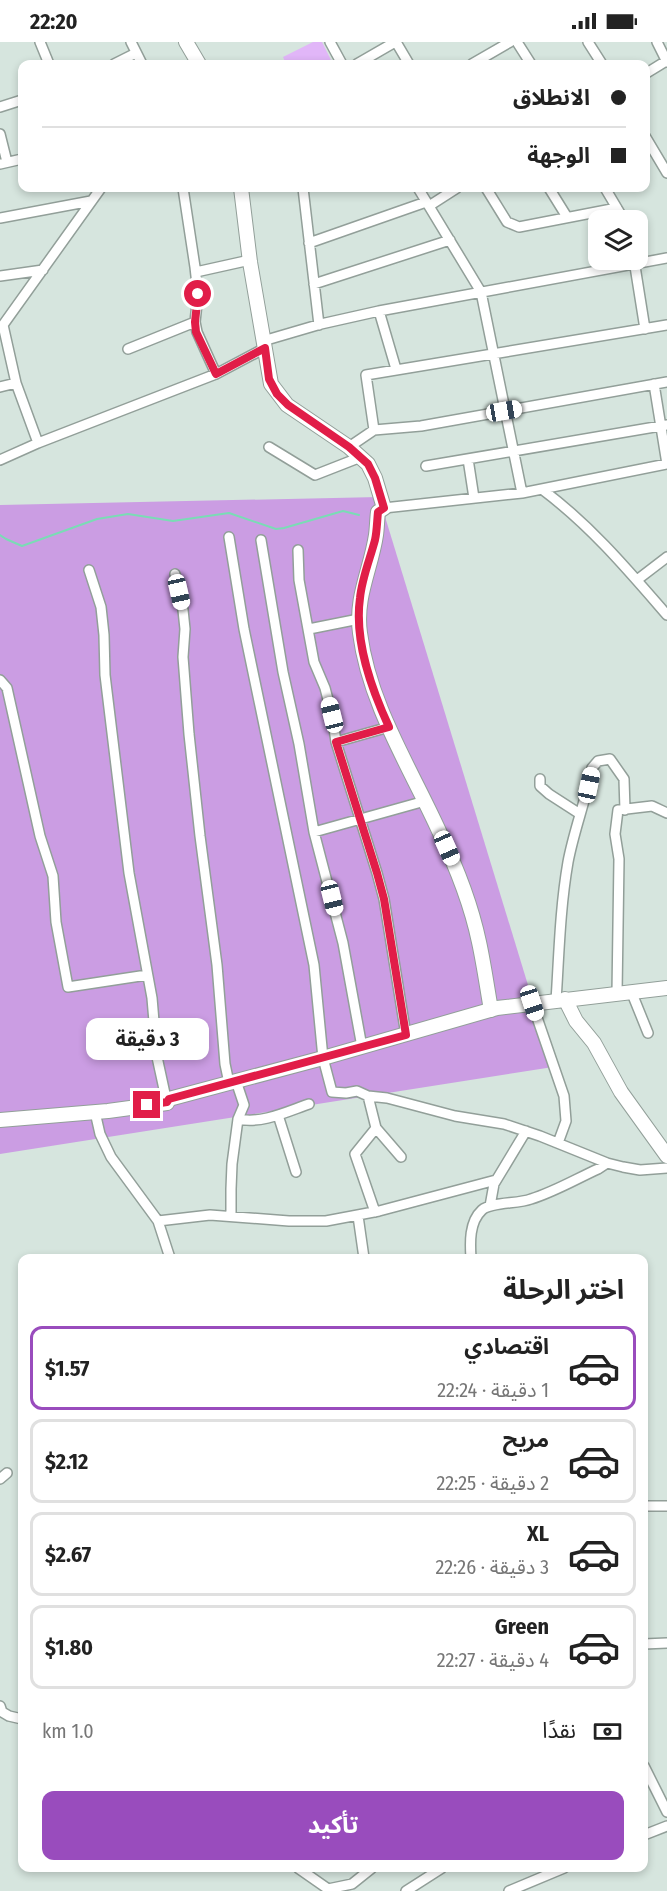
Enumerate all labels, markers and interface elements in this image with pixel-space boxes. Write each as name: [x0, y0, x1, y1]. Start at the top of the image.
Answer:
text: 22:20: [30, 8, 78, 35]
text: الانطلاق: [513, 84, 590, 111]
text: الوجهة: [527, 142, 590, 169]
map controls: [588, 210, 648, 270]
button: layers: [588, 210, 648, 270]
route start: [184, 280, 211, 307]
car: [485, 399, 523, 423]
car: [166, 572, 192, 612]
car: [319, 695, 345, 735]
car: [576, 766, 602, 804]
car: [431, 828, 463, 868]
car: [319, 878, 345, 918]
car: [518, 983, 546, 1023]
callout: 3 دقيقة: [86, 1018, 208, 1060]
text: 3 دقيقة: [116, 1027, 179, 1051]
route end: [133, 1091, 160, 1118]
text: اختر الرحلة: [503, 1274, 624, 1306]
text: اقتصادي: [464, 1333, 549, 1360]
icon: car: [567, 1341, 621, 1395]
text: $1.57: [45, 1355, 89, 1382]
text: 1 دقيقة · 22:24: [437, 1378, 549, 1402]
text: مريح: [503, 1426, 549, 1453]
icon: car: [567, 1434, 621, 1488]
text: $2.12: [45, 1448, 88, 1475]
text: 2 دقيقة · 22:25: [436, 1471, 549, 1495]
text: XL: [527, 1520, 549, 1547]
icon: car: [567, 1527, 621, 1581]
text: $2.67: [45, 1541, 91, 1568]
text: 3 دقيقة · 22:26: [435, 1555, 549, 1579]
text: Green: [495, 1613, 549, 1640]
icon: car: [567, 1620, 621, 1674]
text: $1.80: [45, 1634, 93, 1661]
text: 4 دقيقة · 22:27: [437, 1648, 549, 1672]
icon: cash: [591, 1715, 624, 1748]
text: نقدًا: [542, 1717, 576, 1744]
text: 1.0 km: [42, 1719, 94, 1743]
button: تأكيد: [42, 1791, 624, 1860]

